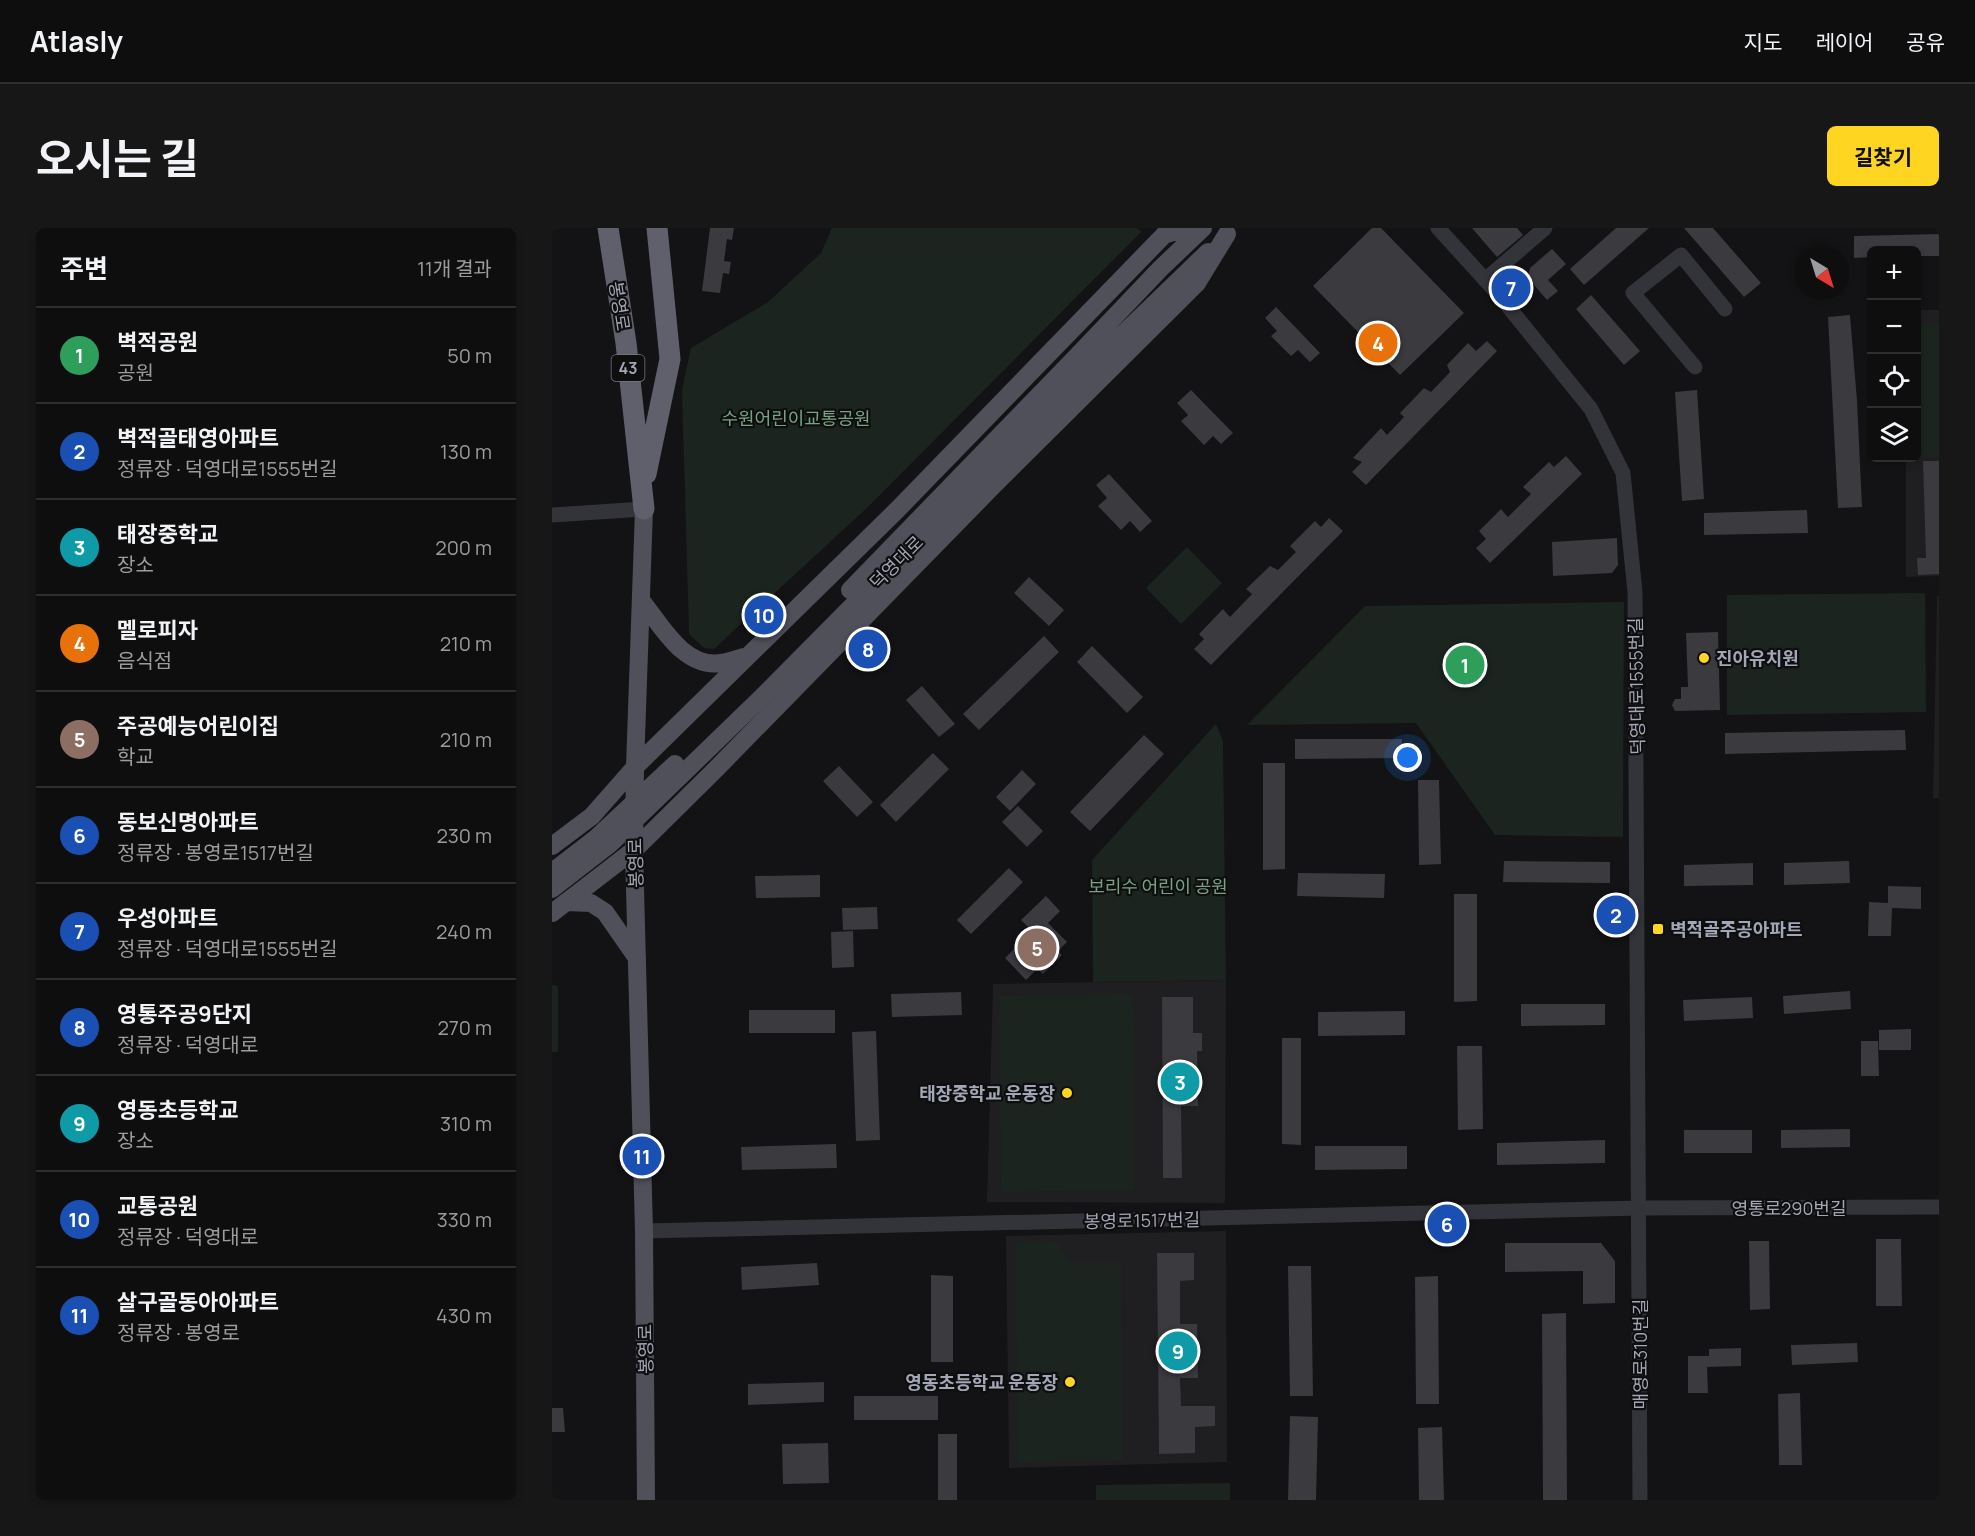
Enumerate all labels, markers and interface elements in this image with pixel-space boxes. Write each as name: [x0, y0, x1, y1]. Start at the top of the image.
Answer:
text: Atlasly: [30, 22, 123, 60]
text: 지도: [1744, 28, 1782, 56]
text: 레이어: [1815, 28, 1873, 56]
text: 공유: [1906, 28, 1945, 56]
button: 길찾기: [1827, 126, 1939, 186]
text: 오시는 길: [36, 129, 199, 187]
north arrow: [1795, 246, 1849, 300]
map controls: [1867, 246, 1921, 462]
button: +: [1867, 246, 1921, 300]
text: 주변: [60, 250, 108, 286]
text: 11개 결과: [417, 255, 492, 282]
pin: 7: [1492, 266, 1530, 310]
street label: 봉영로: [604, 280, 636, 332]
button: −: [1867, 300, 1921, 354]
pin: 4: [1358, 320, 1398, 366]
text: 벽적공원: [117, 327, 198, 357]
text: 1: [75, 342, 84, 369]
text: 50 m: [447, 342, 492, 369]
button: locate: [1867, 354, 1921, 408]
road number: 43: [612, 355, 644, 381]
text: 공원: [117, 359, 154, 386]
park label: 수원어린이교통공원: [721, 406, 871, 430]
button: layers: [1867, 408, 1921, 462]
text: 벽적골태영아파트: [117, 423, 279, 453]
text: 2: [74, 438, 85, 465]
text: 130 m: [440, 438, 492, 465]
text: 정류장 · 덕영대로1555번길: [117, 455, 338, 482]
text: 태장중학교: [117, 519, 218, 549]
street label: 덕영대로: [864, 530, 928, 594]
text: 3: [74, 534, 85, 561]
text: 200 m: [435, 534, 492, 561]
text: 장소: [117, 551, 154, 578]
pin: 10: [744, 592, 784, 638]
text: 멜로피자: [117, 615, 198, 645]
street label: 덕영대로1555번길: [1623, 617, 1649, 755]
pin: 8: [848, 626, 888, 672]
text: 4: [73, 630, 86, 657]
text: 210 m: [440, 630, 492, 657]
pin: 1: [1446, 642, 1484, 688]
place label: 진아유치원: [1716, 646, 1799, 670]
text: 음식점: [117, 647, 172, 674]
marker: 진아유치원: [1697, 651, 1711, 665]
text: 주공예능어린이집: [117, 711, 279, 741]
text: 5: [74, 726, 85, 753]
text: 210 m: [440, 726, 492, 753]
text: 학교: [117, 743, 154, 770]
your location: [1393, 743, 1422, 772]
text: 동보신명아파트: [117, 807, 259, 837]
text: 6: [73, 822, 86, 849]
text: 230 m: [436, 822, 492, 849]
street label: 봉영로: [623, 838, 647, 888]
text: 정류장 · 봉영로1517번길: [117, 839, 314, 866]
park label: 보리수 어린이 공원: [1088, 874, 1228, 898]
pin: 2: [1596, 892, 1636, 938]
text: 우성아파트: [117, 903, 218, 933]
place label: 벽적골주공아파트: [1670, 917, 1802, 941]
text: 7: [74, 918, 85, 945]
text: 240 m: [436, 918, 492, 945]
marker: 벽적골주공아파트: [1651, 922, 1665, 936]
pin: 5: [1018, 926, 1056, 970]
text: 정류장 · 덕영대로1555번길: [117, 935, 338, 962]
text: 영통주공9단지: [117, 999, 252, 1029]
text: 8: [73, 1014, 86, 1041]
text: 270 m: [437, 1014, 492, 1041]
text: 정류장 · 덕영대로: [117, 1031, 258, 1058]
pin: 3: [1160, 1060, 1200, 1104]
place label: 태장중학교 운동장: [919, 1081, 1055, 1105]
marker: 태장중학교 운동장: [1060, 1086, 1074, 1100]
text: 영동초등학교: [117, 1095, 238, 1125]
text: 9: [73, 1110, 86, 1137]
text: 310 m: [440, 1110, 492, 1137]
text: 장소: [117, 1127, 154, 1154]
pin: 11: [622, 1134, 662, 1178]
text: 교통공원: [117, 1191, 198, 1221]
street label: 영통로290번길: [1731, 1196, 1847, 1220]
pin: 6: [1428, 1202, 1466, 1246]
text: 10: [69, 1206, 90, 1233]
text: 330 m: [437, 1206, 492, 1233]
street label: 봉영로1517번길: [1084, 1207, 1200, 1233]
text: 정류장 · 덕영대로: [117, 1223, 258, 1250]
text: 살구골동아아파트: [117, 1287, 279, 1317]
street label: 매영로310번길: [1628, 1299, 1652, 1409]
text: 11: [71, 1302, 88, 1329]
text: 430 m: [436, 1302, 492, 1329]
text: 정류장 · 봉영로: [117, 1319, 240, 1346]
street label: 봉영로: [633, 1324, 657, 1374]
pin: 9: [1158, 1328, 1198, 1374]
place label: 영동초등학교 운동장: [905, 1370, 1058, 1394]
marker: 영동초등학교 운동장: [1063, 1375, 1077, 1389]

